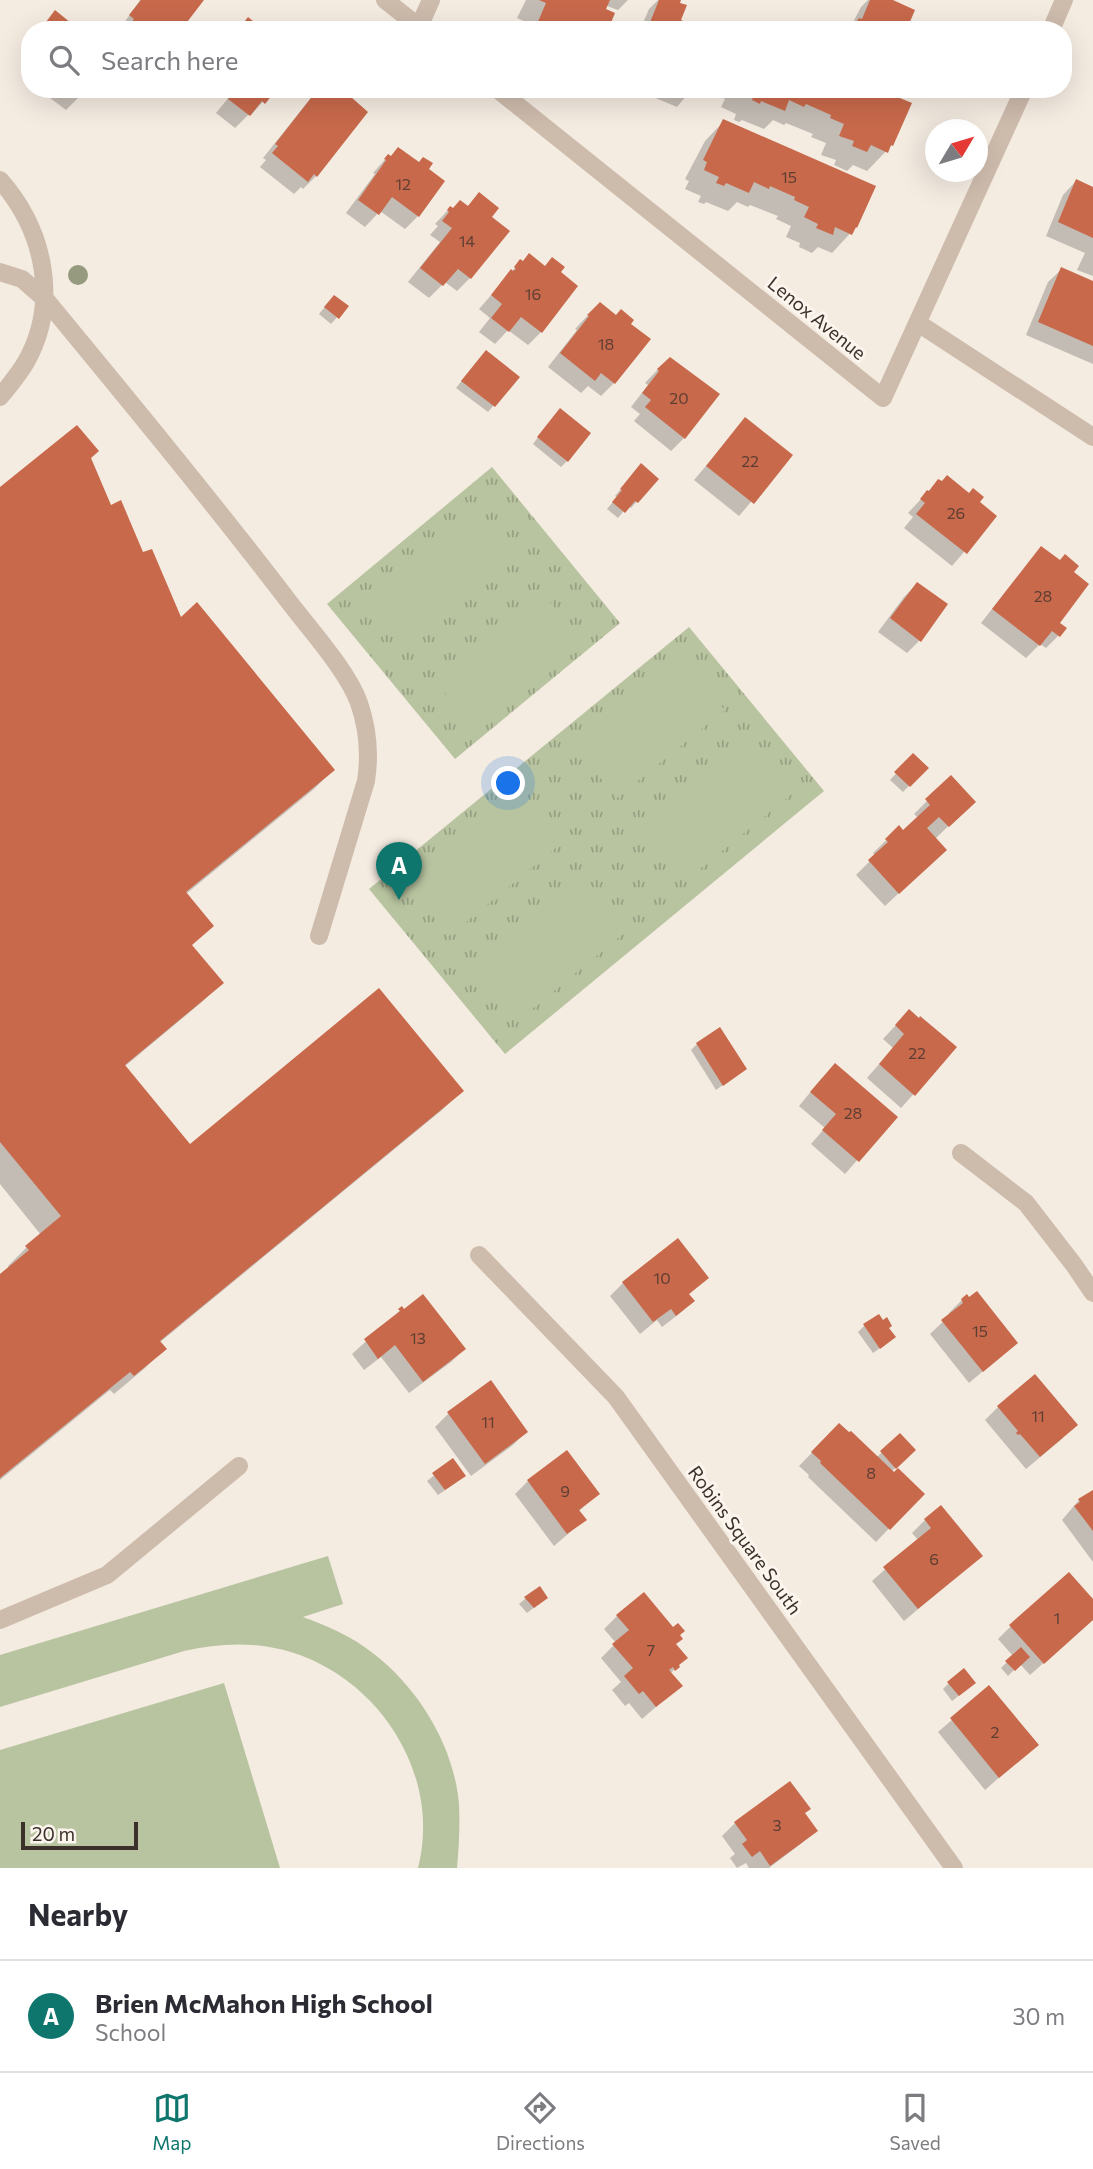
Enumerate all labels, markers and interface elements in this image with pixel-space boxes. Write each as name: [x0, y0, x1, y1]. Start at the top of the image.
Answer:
search box: [21, 21, 1072, 98]
icon: search: [45, 41, 83, 79]
text: Search here: [101, 44, 239, 75]
north arrow: [925, 119, 988, 182]
house number: 15: [781, 167, 797, 186]
house number: 12: [395, 174, 411, 193]
house number: 14: [459, 231, 476, 250]
street label: Lenox Avenue: [764, 271, 871, 364]
house number: 16: [525, 284, 541, 303]
house number: 18: [598, 334, 614, 353]
house number: 20: [669, 388, 689, 407]
house number: 22: [741, 451, 759, 470]
house number: 26: [947, 503, 965, 522]
house number: 28: [1034, 586, 1052, 605]
your location: [491, 766, 525, 800]
pin: A: [376, 842, 422, 900]
house number: 22: [908, 1043, 926, 1062]
house number: 28: [844, 1103, 862, 1122]
house number: 10: [653, 1268, 671, 1287]
house number: 15: [972, 1321, 988, 1340]
house number: 13: [410, 1328, 426, 1347]
house number: 11: [1031, 1406, 1045, 1425]
house number: 11: [481, 1412, 495, 1431]
street label: Robins Square South: [684, 1461, 807, 1619]
house number: 8: [866, 1463, 876, 1482]
house number: 9: [560, 1481, 570, 1500]
house number: 6: [929, 1549, 939, 1568]
house number: 1: [1054, 1608, 1060, 1627]
house number: 7: [647, 1640, 655, 1659]
house number: 2: [991, 1722, 1000, 1741]
house number: 3: [772, 1815, 782, 1834]
scale bar: [21, 1819, 138, 1851]
text: 20 m: [32, 1822, 75, 1845]
text: Nearby: [28, 1895, 128, 1932]
text: Brien McMahon High School: [95, 1987, 433, 2018]
text: A: [43, 2002, 59, 2030]
text: 30 m: [1012, 2002, 1065, 2030]
text: School: [95, 2018, 166, 2046]
tab: Map: [152, 2089, 191, 2154]
tab: Directions: [496, 2089, 585, 2154]
tab: Saved: [889, 2089, 941, 2154]

